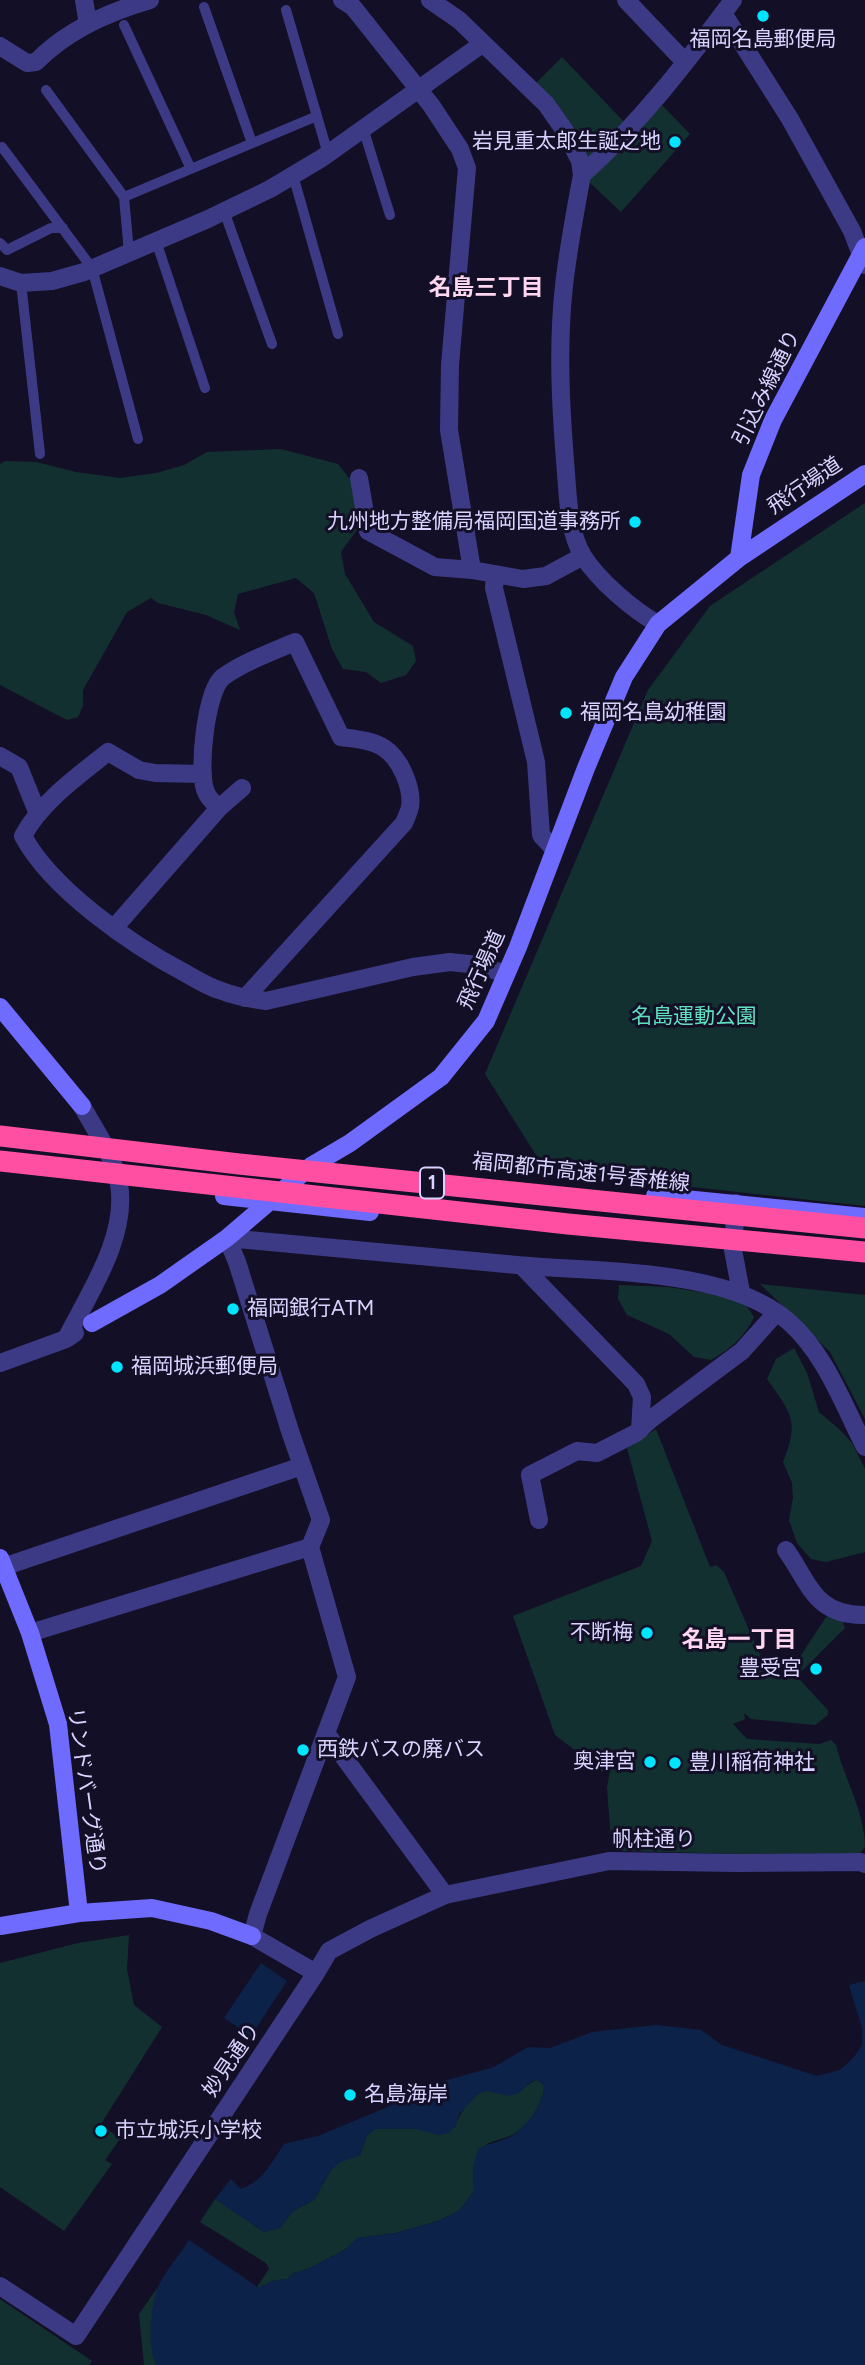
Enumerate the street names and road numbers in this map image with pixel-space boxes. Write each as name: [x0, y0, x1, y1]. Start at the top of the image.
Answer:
street label: 引込み線通り: [728, 326, 806, 450]
street label: 飛行場道: [763, 452, 847, 520]
street label: 飛行場道: [453, 927, 511, 1013]
street label: 福岡都市高速1号香椎線: [471, 1149, 691, 1197]
road number: 1: [420, 1168, 444, 1198]
street label: リンドバーグ通り: [62, 1706, 110, 1876]
street label: 帆柱通り: [612, 1827, 696, 1853]
street label: 妙見通り: [198, 2018, 266, 2102]

